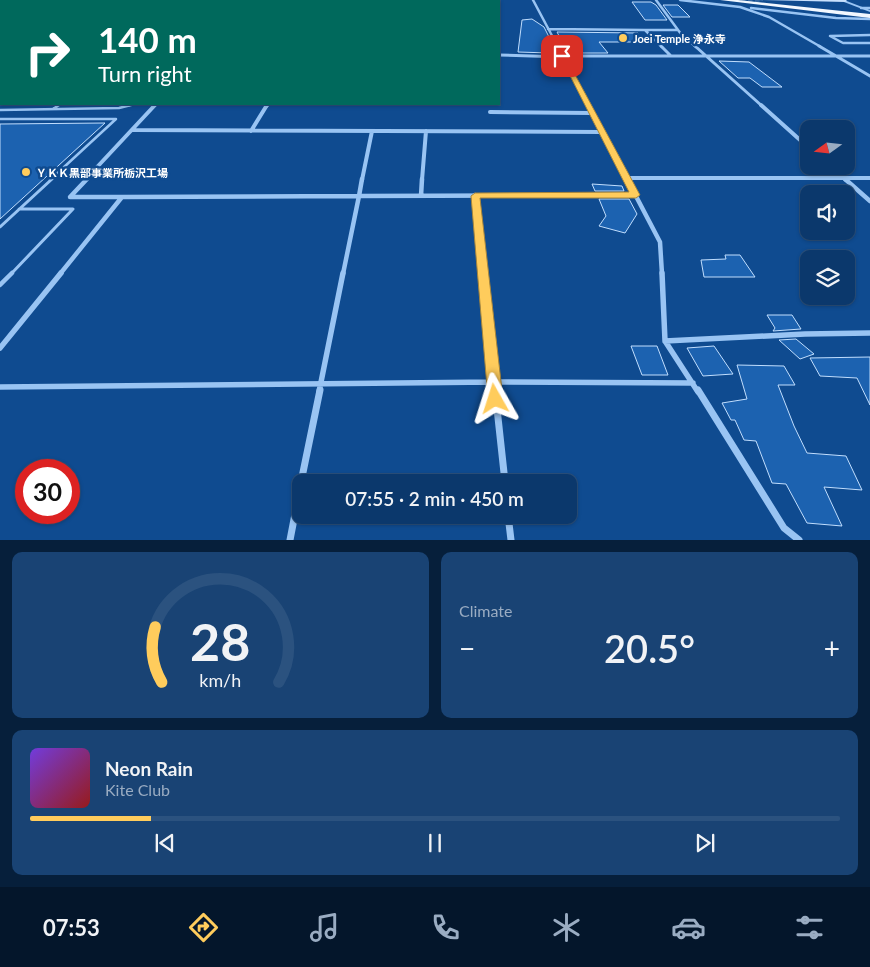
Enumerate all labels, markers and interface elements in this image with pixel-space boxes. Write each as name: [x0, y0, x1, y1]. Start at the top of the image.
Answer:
text: 140 m: [98, 18, 197, 60]
icon: right: [15, 20, 80, 85]
marker: Joei Temple 浄永寺: [617, 32, 629, 44]
place label: Joei Temple 浄永寺: [633, 32, 726, 45]
pin: [541, 35, 583, 77]
icon: arrive: [548, 42, 576, 70]
text: Turn right: [98, 60, 192, 87]
north arrow: [800, 120, 855, 175]
map controls: [800, 120, 855, 305]
marker: ＹＫＫ黒部事業所栃沢工場: [20, 166, 32, 178]
place label: ＹＫＫ黒部事業所栃沢工場: [36, 166, 168, 179]
button: sound: [800, 185, 855, 240]
button: layers: [800, 250, 855, 305]
position arrow: [468, 372, 520, 424]
speed limit sign: 30: [15, 459, 80, 524]
text: 07:55 · 2 min · 450 m: [345, 487, 524, 510]
text: Climate: [459, 601, 512, 620]
text: 28: [190, 610, 251, 672]
text: 20.5°: [604, 625, 695, 671]
text: −: [459, 631, 475, 665]
text: +: [824, 631, 840, 665]
text: km/h: [200, 669, 241, 691]
text: Neon Rain: [105, 757, 193, 780]
text: Kite Club: [105, 780, 170, 799]
icon: previous: [151, 829, 179, 857]
icon: pause: [421, 829, 449, 857]
icon: next: [691, 829, 719, 857]
icon: directions: [186, 910, 221, 945]
icon: music: [307, 910, 342, 945]
icon: phone: [428, 910, 463, 945]
icon: climate: [549, 910, 584, 945]
icon: car: [671, 910, 706, 945]
icon: filters: [792, 910, 827, 945]
text: 07:53: [43, 914, 100, 941]

